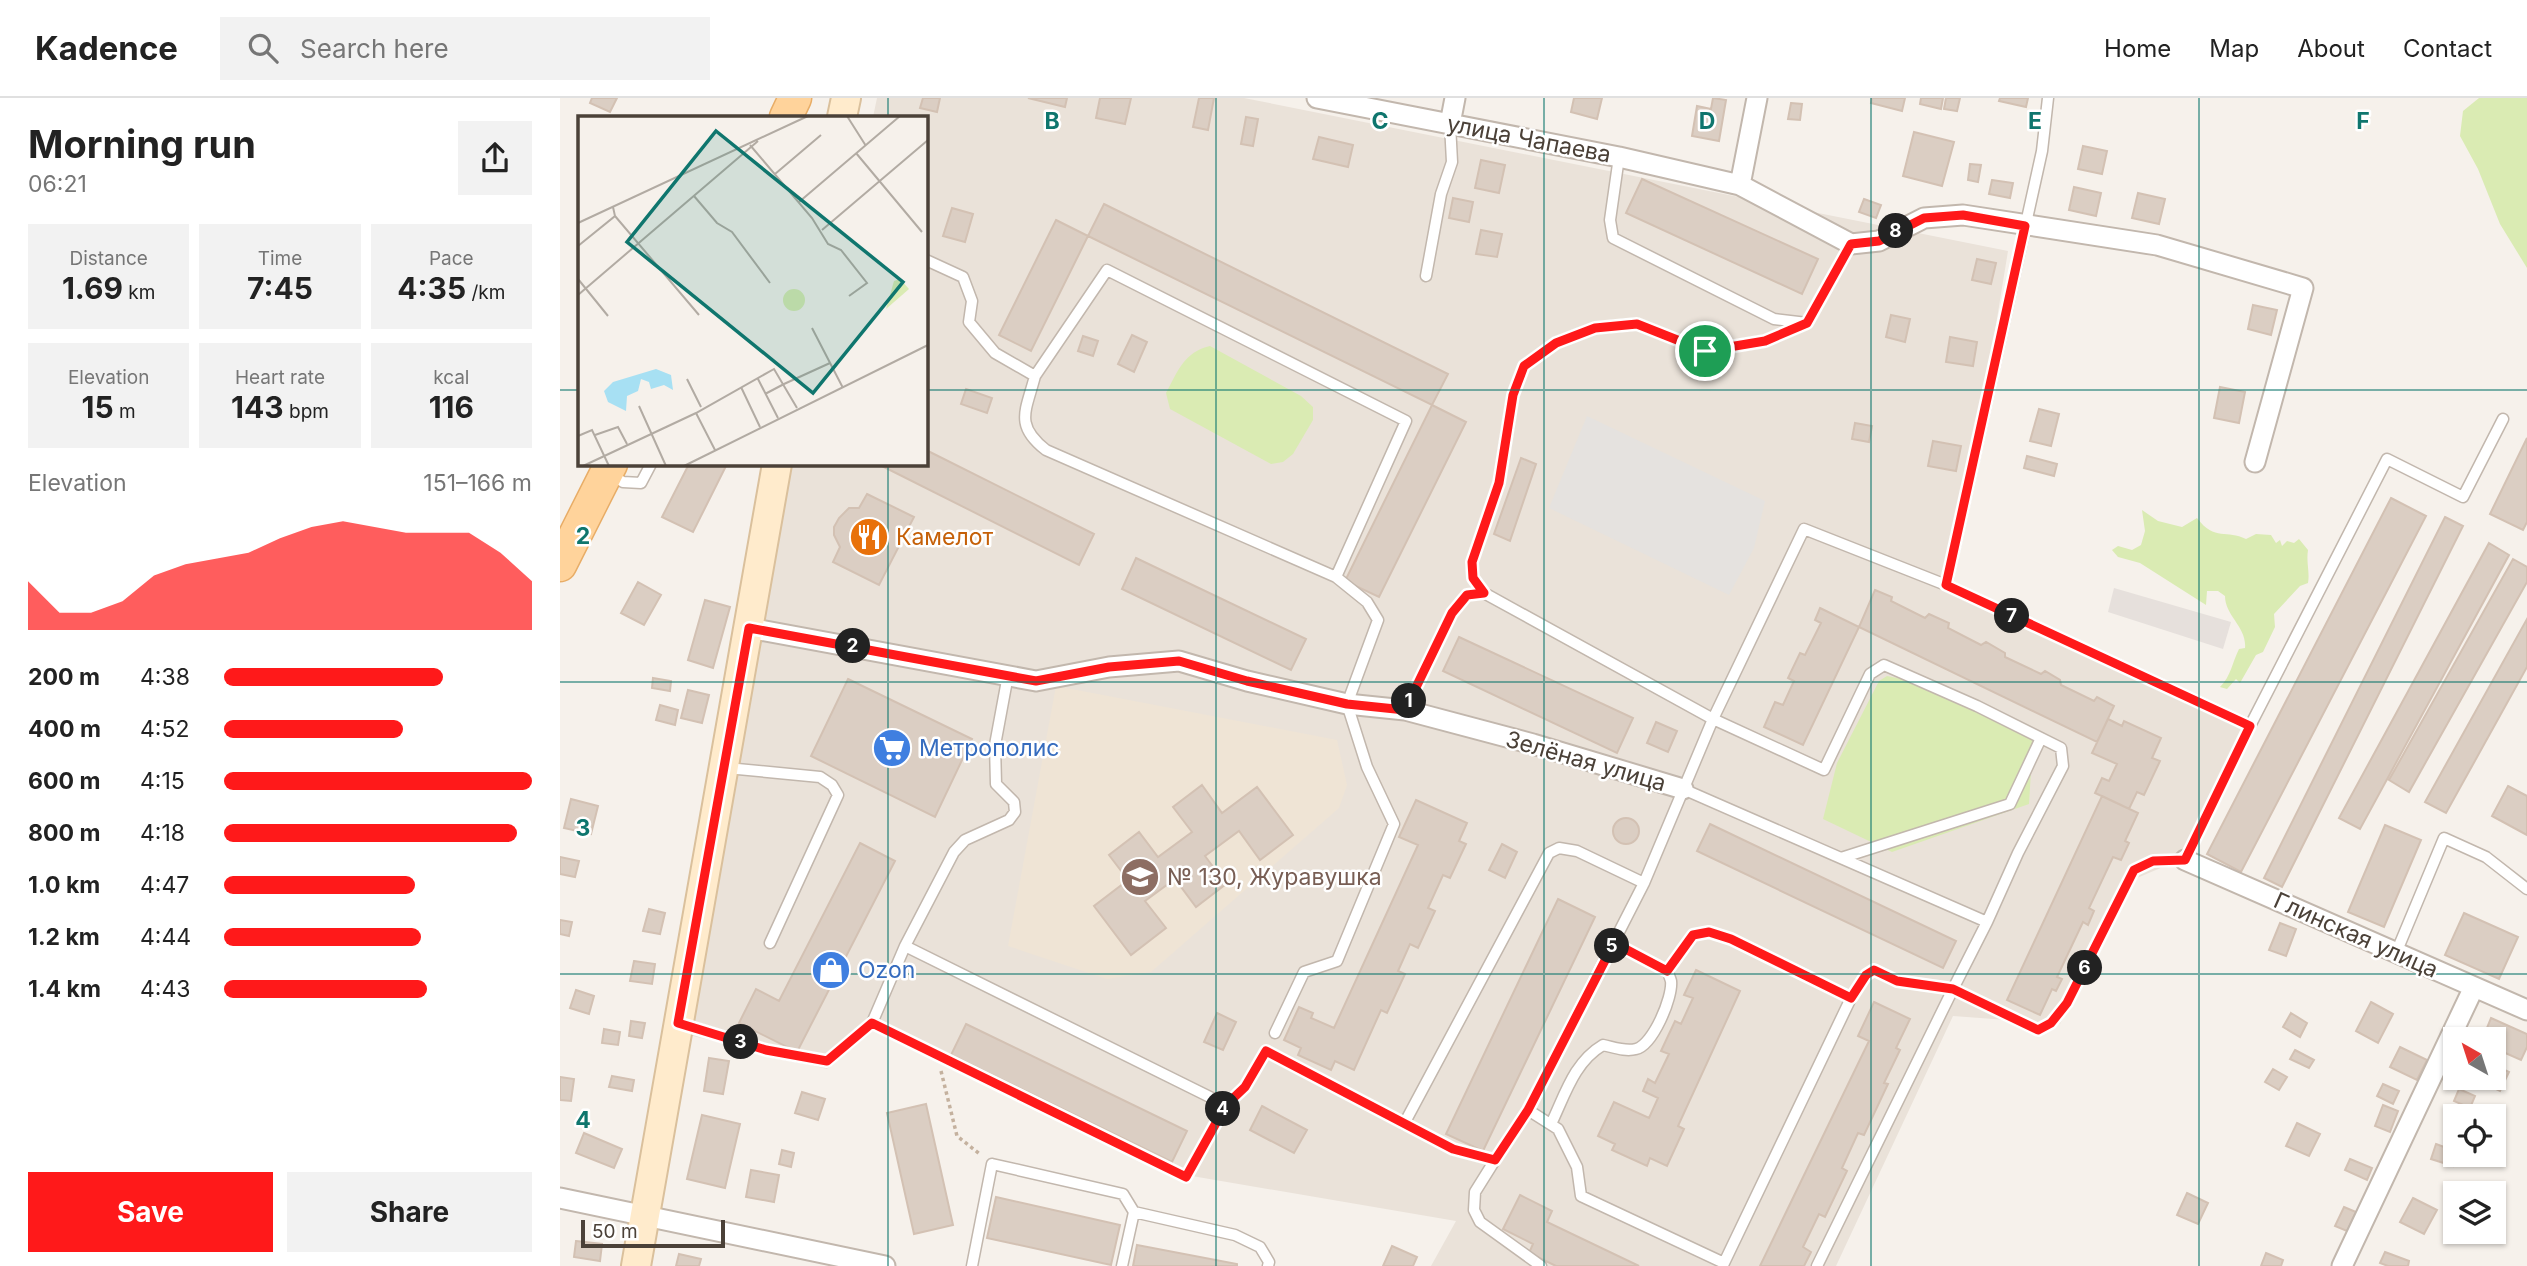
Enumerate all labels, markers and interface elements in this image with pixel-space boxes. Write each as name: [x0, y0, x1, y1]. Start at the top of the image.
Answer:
search box: [220, 17, 710, 80]
text: Kadence: [35, 28, 178, 68]
icon: search: [244, 29, 282, 67]
text: Search here: [300, 33, 449, 64]
text: Home: [2104, 34, 2171, 63]
text: Map: [2209, 34, 2259, 63]
text: About: [2297, 34, 2365, 63]
text: Contact: [2403, 34, 2492, 63]
text: B: [1044, 107, 1060, 135]
text: C: [1371, 107, 1389, 135]
text: D: [1699, 107, 1715, 135]
text: E: [2028, 107, 2042, 135]
text: F: [2356, 107, 2370, 135]
street label: улица Чапаева: [1445, 109, 1613, 169]
inset map: [578, 116, 928, 466]
text: Morning run: [28, 121, 256, 167]
button: share: [458, 121, 532, 195]
text: 06:21: [28, 170, 87, 198]
pin: 8: [1878, 214, 1914, 248]
text: 8: [1889, 219, 1902, 242]
text: Distance: [69, 247, 148, 270]
text: Time: [258, 247, 302, 270]
text: Pace: [429, 247, 474, 270]
text: 1.69: [62, 270, 123, 306]
text: 7:45: [247, 270, 313, 306]
text: 4:35: [397, 270, 466, 306]
text: km: [123, 281, 155, 304]
text: /km: [466, 281, 505, 304]
pin: [1675, 321, 1735, 381]
icon: arrive: [1686, 332, 1724, 370]
text: Elevation: [68, 366, 149, 389]
text: Heart rate: [235, 366, 325, 389]
text: kcal: [433, 366, 469, 389]
text: 15: [82, 389, 114, 425]
text: 143: [231, 389, 284, 425]
text: 116: [429, 389, 474, 425]
text: m: [114, 400, 136, 423]
text: bpm: [284, 400, 329, 423]
text: Elevation: [28, 469, 127, 497]
text: 151–166 m: [423, 469, 532, 497]
restaurant icon: Камелот: [848, 516, 890, 558]
text: 2: [576, 522, 590, 550]
place label: Камелот: [896, 523, 994, 551]
pin: 7: [1994, 598, 2030, 634]
text: 7: [2006, 604, 2017, 627]
pin: 2: [836, 628, 870, 664]
text: 2: [847, 634, 858, 657]
text: 200 m: [28, 663, 100, 691]
text: 4:38: [140, 663, 190, 691]
pin: 1: [1392, 684, 1426, 718]
text: 1: [1404, 689, 1413, 712]
text: 400 m: [28, 715, 101, 743]
text: 4:52: [140, 715, 190, 743]
street label: Зелёная улица: [1503, 725, 1669, 797]
supermarket icon: Метрополис: [871, 727, 913, 769]
place label: Метрополис: [919, 734, 1059, 762]
text: 600 m: [28, 767, 100, 795]
text: 4:15: [140, 767, 185, 795]
text: 3: [576, 814, 590, 842]
text: 800 m: [28, 819, 100, 847]
text: 4:18: [140, 819, 185, 847]
school or university icon: № 130, Журавушка: [1119, 856, 1161, 898]
place label: № 130, Журавушка: [1167, 863, 1382, 891]
text: 1.0 km: [28, 871, 100, 899]
text: 4:47: [140, 871, 189, 899]
street label: Глинская улица: [2270, 886, 2442, 984]
text: 1.2 km: [28, 923, 100, 951]
text: 4:44: [140, 923, 191, 951]
pin: 5: [1594, 928, 1630, 964]
text: 5: [1605, 934, 1618, 957]
shop icon: Ozon: [810, 949, 852, 991]
pin: 6: [2068, 950, 2102, 986]
place label: Ozon: [858, 956, 915, 984]
text: 6: [2078, 956, 2091, 979]
text: 1.4 km: [28, 975, 101, 1003]
text: 4:43: [140, 975, 191, 1003]
pin: 3: [724, 1024, 758, 1060]
north arrow: [2443, 1027, 2506, 1090]
map controls: [2443, 1027, 2506, 1244]
text: 3: [734, 1030, 747, 1053]
pin: 4: [1206, 1091, 1240, 1126]
text: 4: [1216, 1097, 1229, 1120]
button: locate: [2443, 1104, 2506, 1167]
text: 4: [575, 1106, 591, 1134]
button: Save: [28, 1172, 273, 1252]
button: Share: [287, 1172, 532, 1252]
button: layers: [2443, 1181, 2506, 1244]
scale bar: [581, 1217, 724, 1249]
text: 50 m: [592, 1220, 638, 1243]

